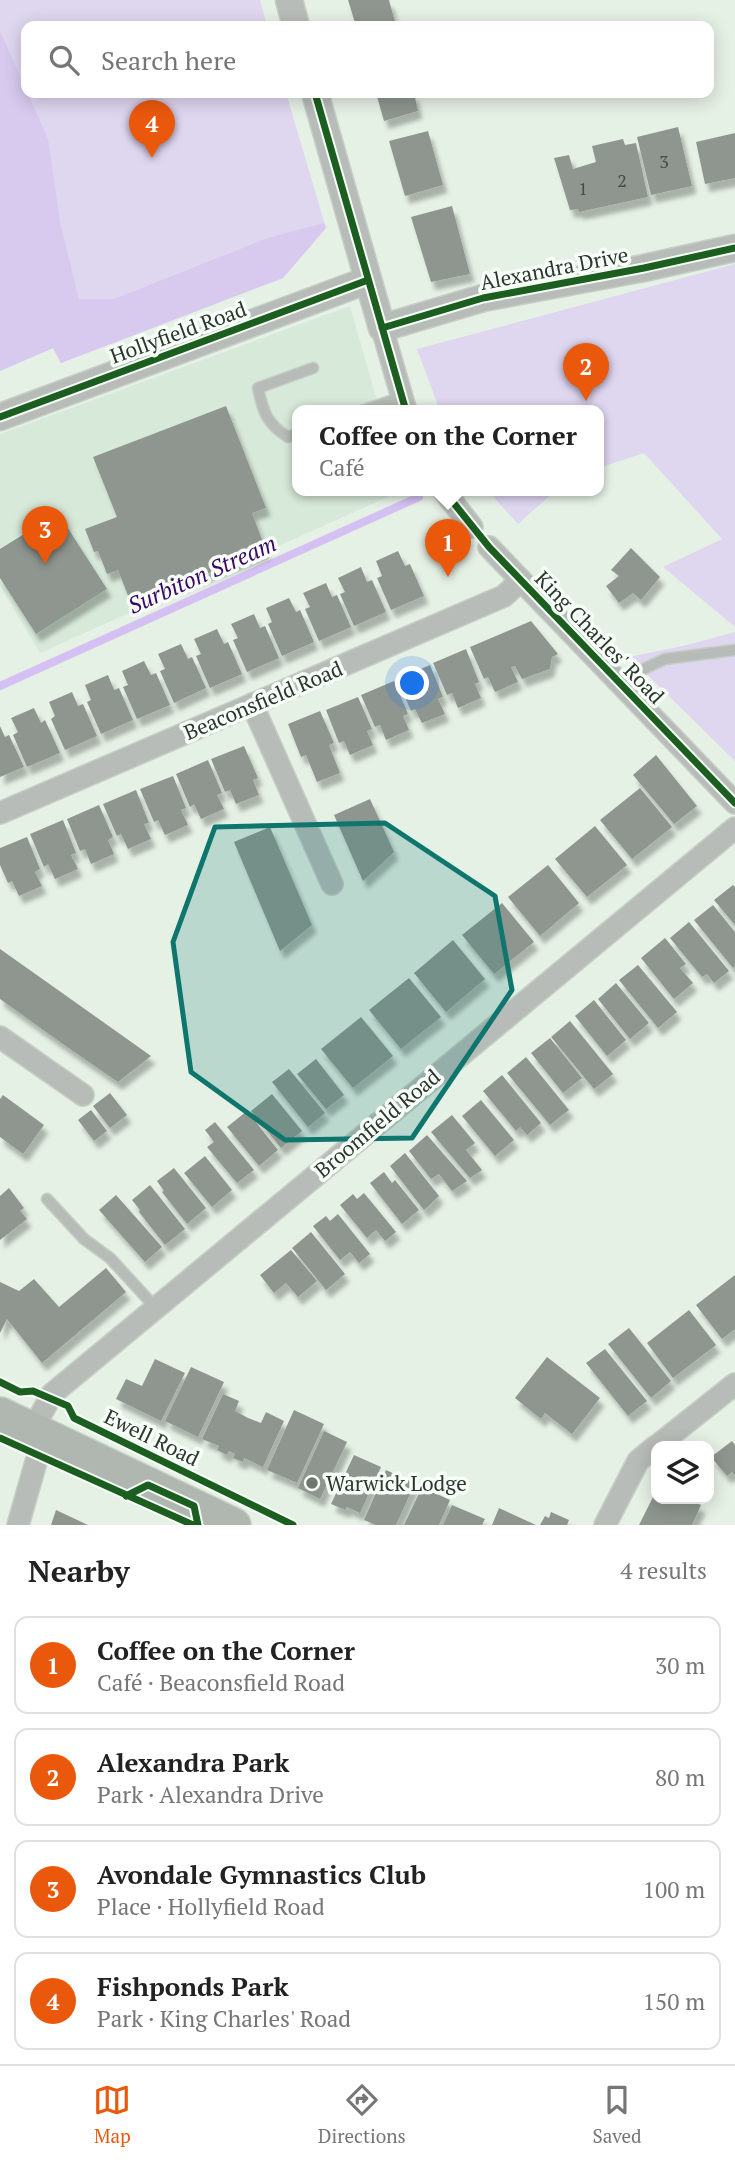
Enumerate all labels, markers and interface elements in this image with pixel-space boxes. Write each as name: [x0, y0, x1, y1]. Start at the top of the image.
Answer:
search box: [21, 21, 714, 98]
icon: search: [45, 41, 83, 79]
text: Search here: [101, 43, 236, 77]
pin: 4: [129, 100, 175, 158]
house number: 3: [659, 149, 669, 173]
house number: 2: [617, 168, 627, 192]
house number: 1: [578, 176, 588, 200]
street label: Alexandra Drive: [478, 240, 630, 296]
street label: Hollyfield Road: [106, 294, 250, 370]
pin: 2: [563, 343, 609, 401]
popup: [292, 405, 604, 496]
text: Coffee on the Corner: [319, 418, 577, 452]
text: Café: [319, 452, 364, 483]
pin: 3: [22, 506, 68, 564]
pin: 1: [425, 519, 471, 577]
water label: Surbiton Stream: [123, 527, 281, 621]
street label: King Charles' Road: [529, 564, 671, 710]
street label: Beaconsfield Road: [179, 654, 347, 746]
your location: [395, 666, 429, 700]
street label: Broomfield Road: [308, 1062, 446, 1184]
street label: Ewell Road: [100, 1402, 204, 1472]
map controls: [651, 1441, 714, 1504]
button: layers: [651, 1441, 714, 1504]
place label: Warwick Lodge: [326, 1469, 467, 1497]
marker: Warwick Lodge: [304, 1475, 320, 1491]
text: Nearby: [28, 1551, 130, 1591]
text: 4 results: [620, 1555, 707, 1586]
text: Coffee on the Corner: [97, 1633, 355, 1667]
text: 1: [47, 1650, 60, 1681]
text: 30 m: [655, 1650, 705, 1681]
text: Café · Beaconsfield Road: [97, 1667, 345, 1698]
text: Alexandra Park: [97, 1745, 289, 1779]
text: 2: [47, 1762, 60, 1793]
text: 80 m: [655, 1762, 705, 1793]
text: Park · Alexandra Drive: [97, 1779, 324, 1810]
text: Avondale Gymnastics Club: [97, 1857, 426, 1891]
text: 3: [47, 1874, 60, 1905]
text: 100 m: [643, 1874, 705, 1905]
text: Place · Hollyfield Road: [97, 1891, 325, 1922]
text: Fishponds Park: [97, 1969, 289, 2003]
text: 4: [47, 1986, 60, 2017]
text: 150 m: [643, 1986, 705, 2017]
text: Park · King Charles' Road: [97, 2003, 351, 2034]
tab: Map: [93, 2081, 131, 2148]
tab: Directions: [318, 2081, 406, 2148]
tab: Saved: [592, 2081, 642, 2148]

